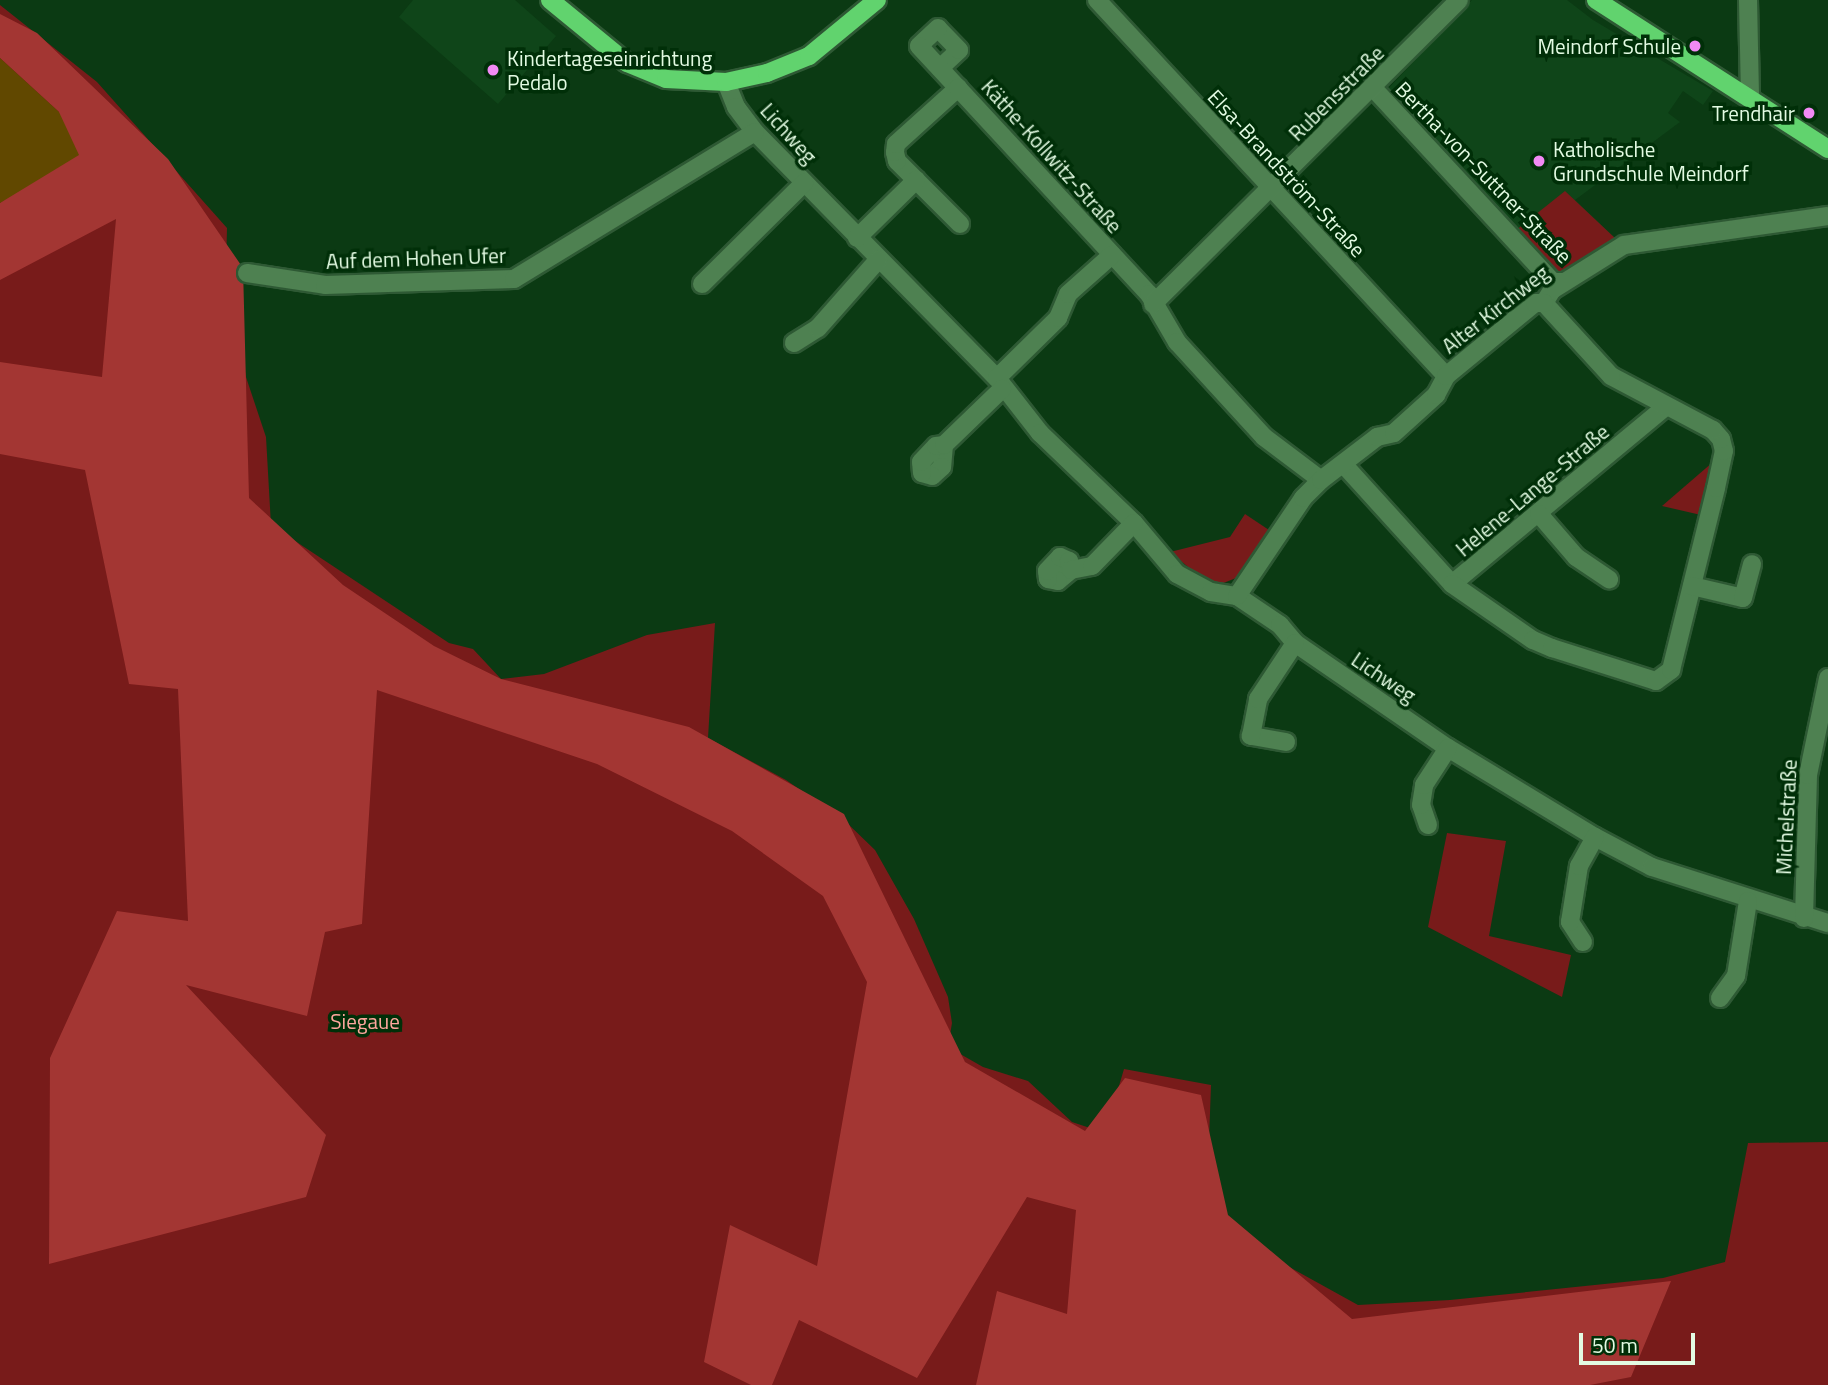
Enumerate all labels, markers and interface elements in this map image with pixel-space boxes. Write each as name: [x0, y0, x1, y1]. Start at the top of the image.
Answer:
place label: Meindorf Schule: [1538, 33, 1681, 59]
marker: Meindorf Schule: [1687, 38, 1703, 54]
street label: Rubensstraße: [1283, 40, 1389, 146]
place label: Kindertageseinrichtung Pedalo: [507, 45, 712, 95]
marker: Kindertageseinrichtung Pedalo: [485, 62, 501, 78]
street label: Käthe-Kollwitz-Straße: [976, 74, 1128, 238]
street label: Bertha-von-Suttner-Straße: [1391, 76, 1577, 268]
street label: Elsa-Brandström-Straße: [1203, 84, 1371, 262]
street label: Lichweg: [755, 98, 823, 168]
place label: Trendhair: [1712, 100, 1795, 126]
marker: Trendhair: [1801, 105, 1817, 121]
place label: Katholische Grundschule Meindorf: [1553, 136, 1749, 186]
marker: Katholische Grundschule Meindorf: [1531, 153, 1547, 169]
street label: Auf dem Hohen Ufer: [326, 242, 506, 274]
street label: Alter Kirchweg: [1437, 260, 1553, 358]
street label: Helene-Lange-Straße: [1450, 419, 1614, 561]
street label: Lichweg: [1347, 646, 1421, 708]
street label: Michelstraße: [1770, 759, 1802, 875]
park label: Siegaue: [330, 1008, 400, 1034]
scale bar: [1583, 1318, 1699, 1362]
text: 50 m: [1592, 1329, 1638, 1361]

